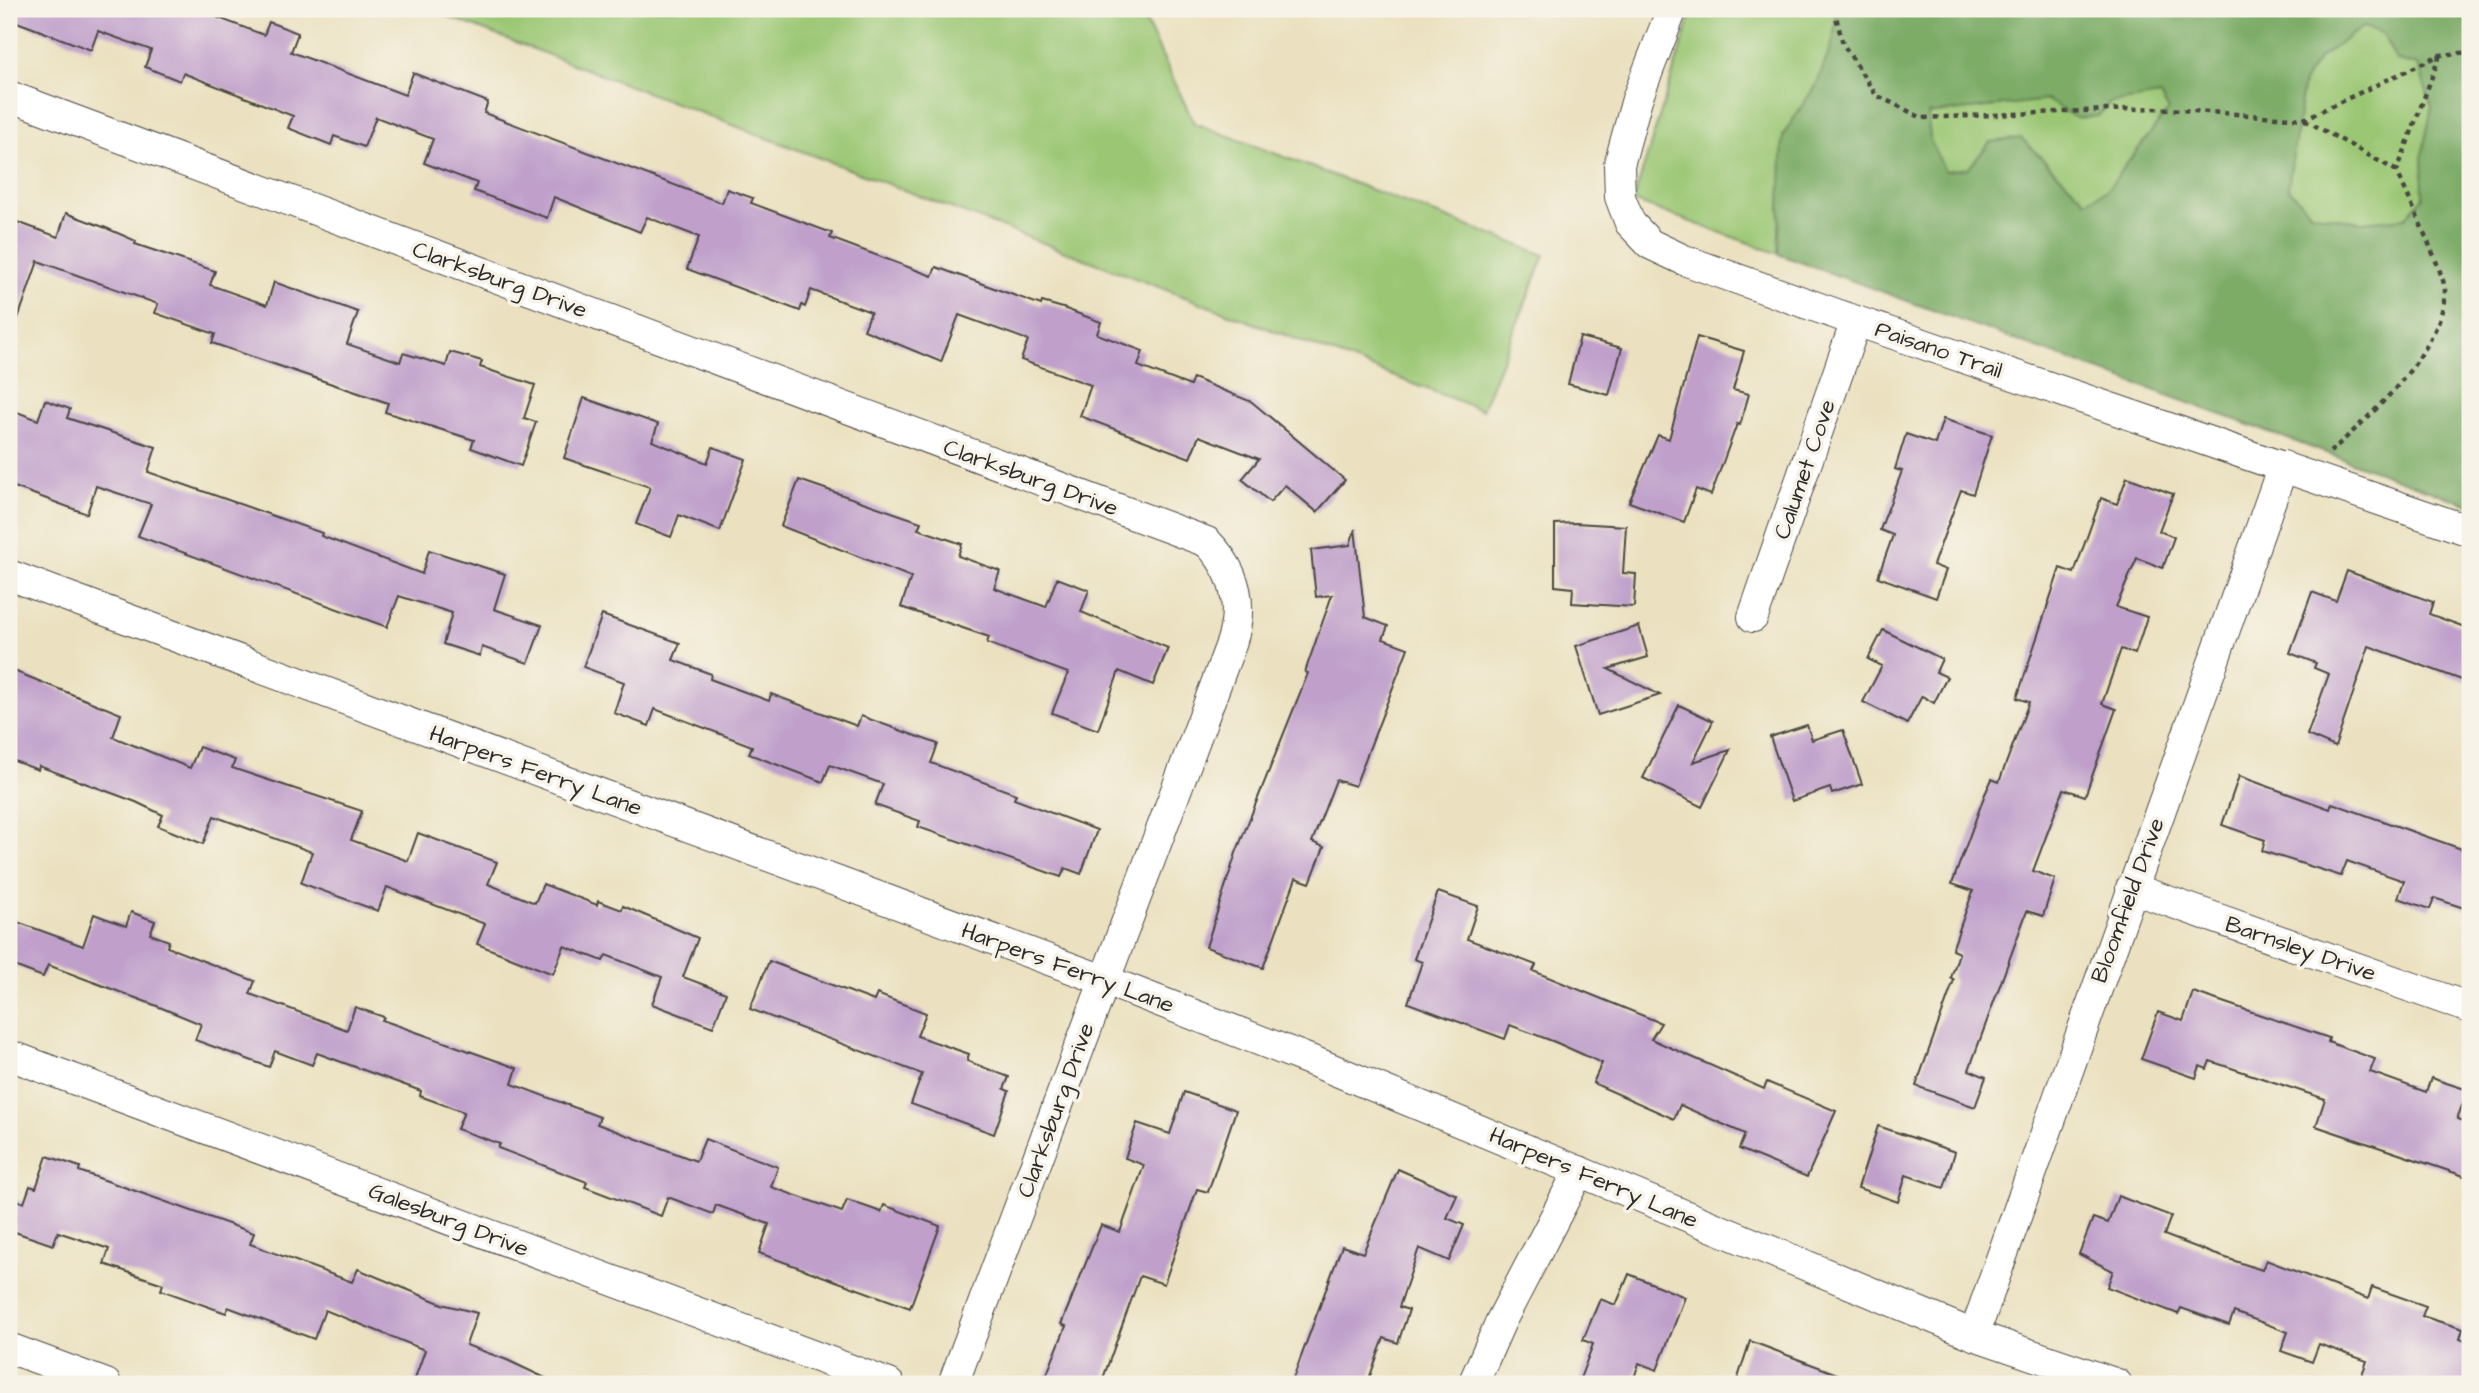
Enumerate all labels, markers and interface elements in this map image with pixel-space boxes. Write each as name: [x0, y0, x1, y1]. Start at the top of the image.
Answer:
street label: Clarksburg Drive: [407, 233, 591, 327]
street label: Paisano Trail: [1871, 313, 2007, 387]
street label: Calumet Cove: [1766, 395, 1844, 543]
street label: Clarksburg Drive: [938, 431, 1122, 525]
street label: Harpers Ferry Lane: [425, 718, 646, 825]
street label: Bloomfield Drive: [2083, 813, 2173, 987]
street label: Barnsley Drive: [2221, 908, 2380, 991]
street label: Harpers Ferry Lane: [957, 915, 1178, 1022]
street label: Clarksburg Drive: [1009, 1019, 1103, 1203]
street label: Harpers Ferry Lane: [1484, 1119, 1703, 1237]
street label: Galesburg Drive: [364, 1175, 533, 1266]

